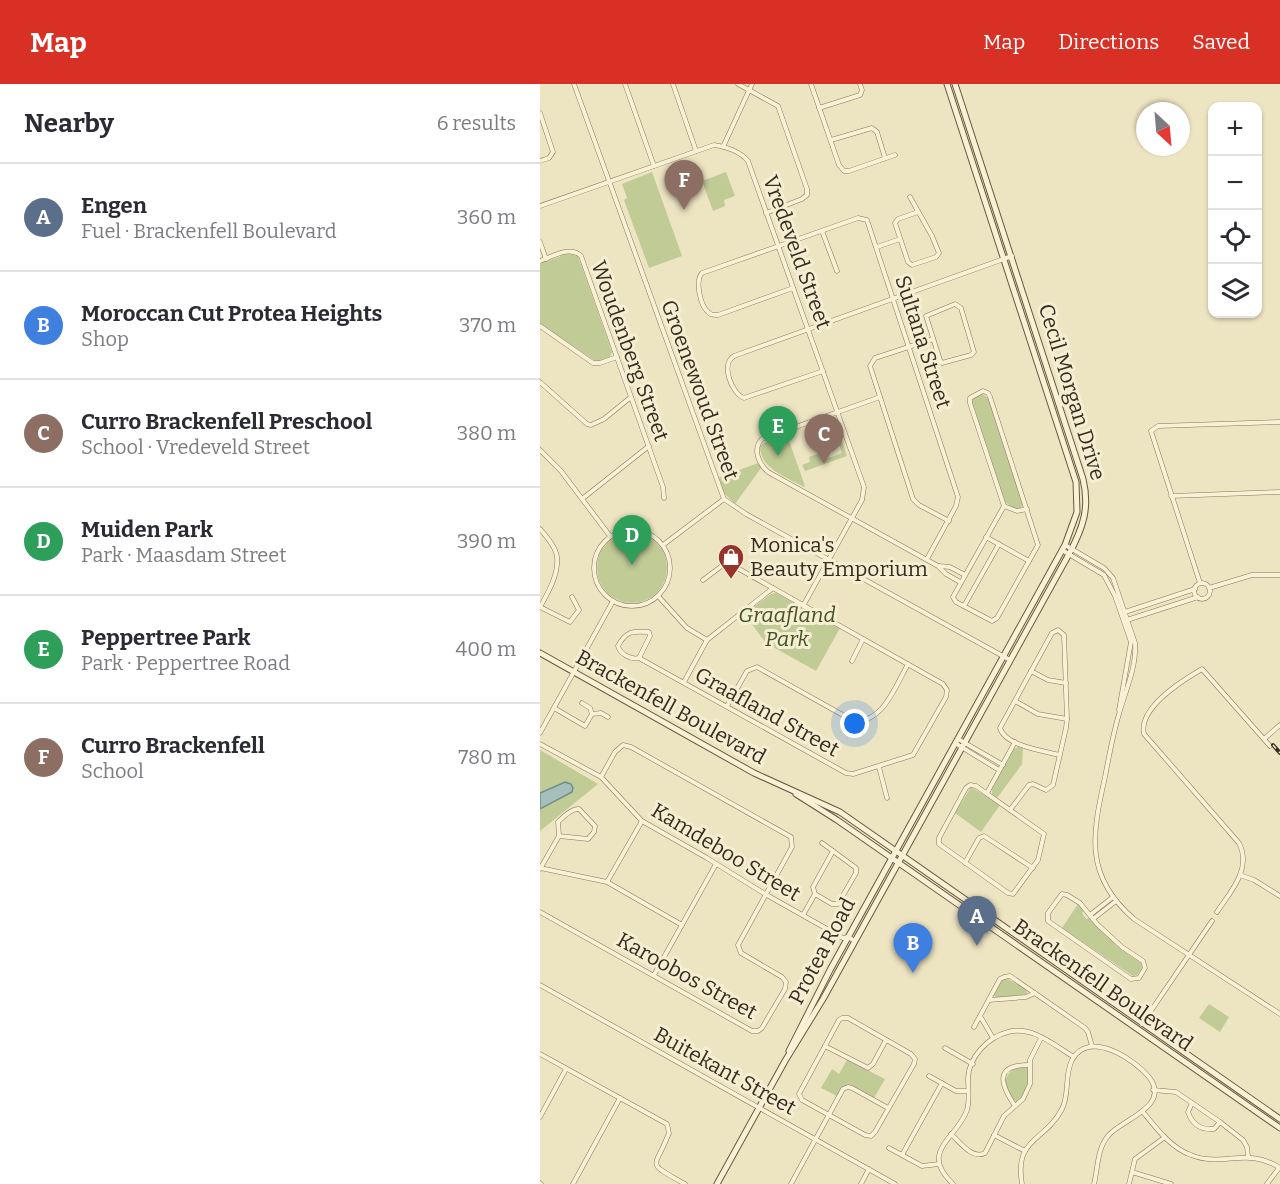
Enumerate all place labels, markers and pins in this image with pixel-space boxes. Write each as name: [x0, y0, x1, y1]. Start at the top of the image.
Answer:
pin: F: [664, 160, 704, 210]
pin: E: [758, 406, 798, 456]
pin: C: [804, 414, 844, 464]
pin: D: [612, 516, 652, 565]
place label: Monica's Beauty Emporium: [750, 532, 928, 582]
shop icon: Monica's Beauty Emporium: [716, 542, 746, 580]
pin: A: [958, 896, 996, 946]
pin: B: [894, 924, 932, 973]

